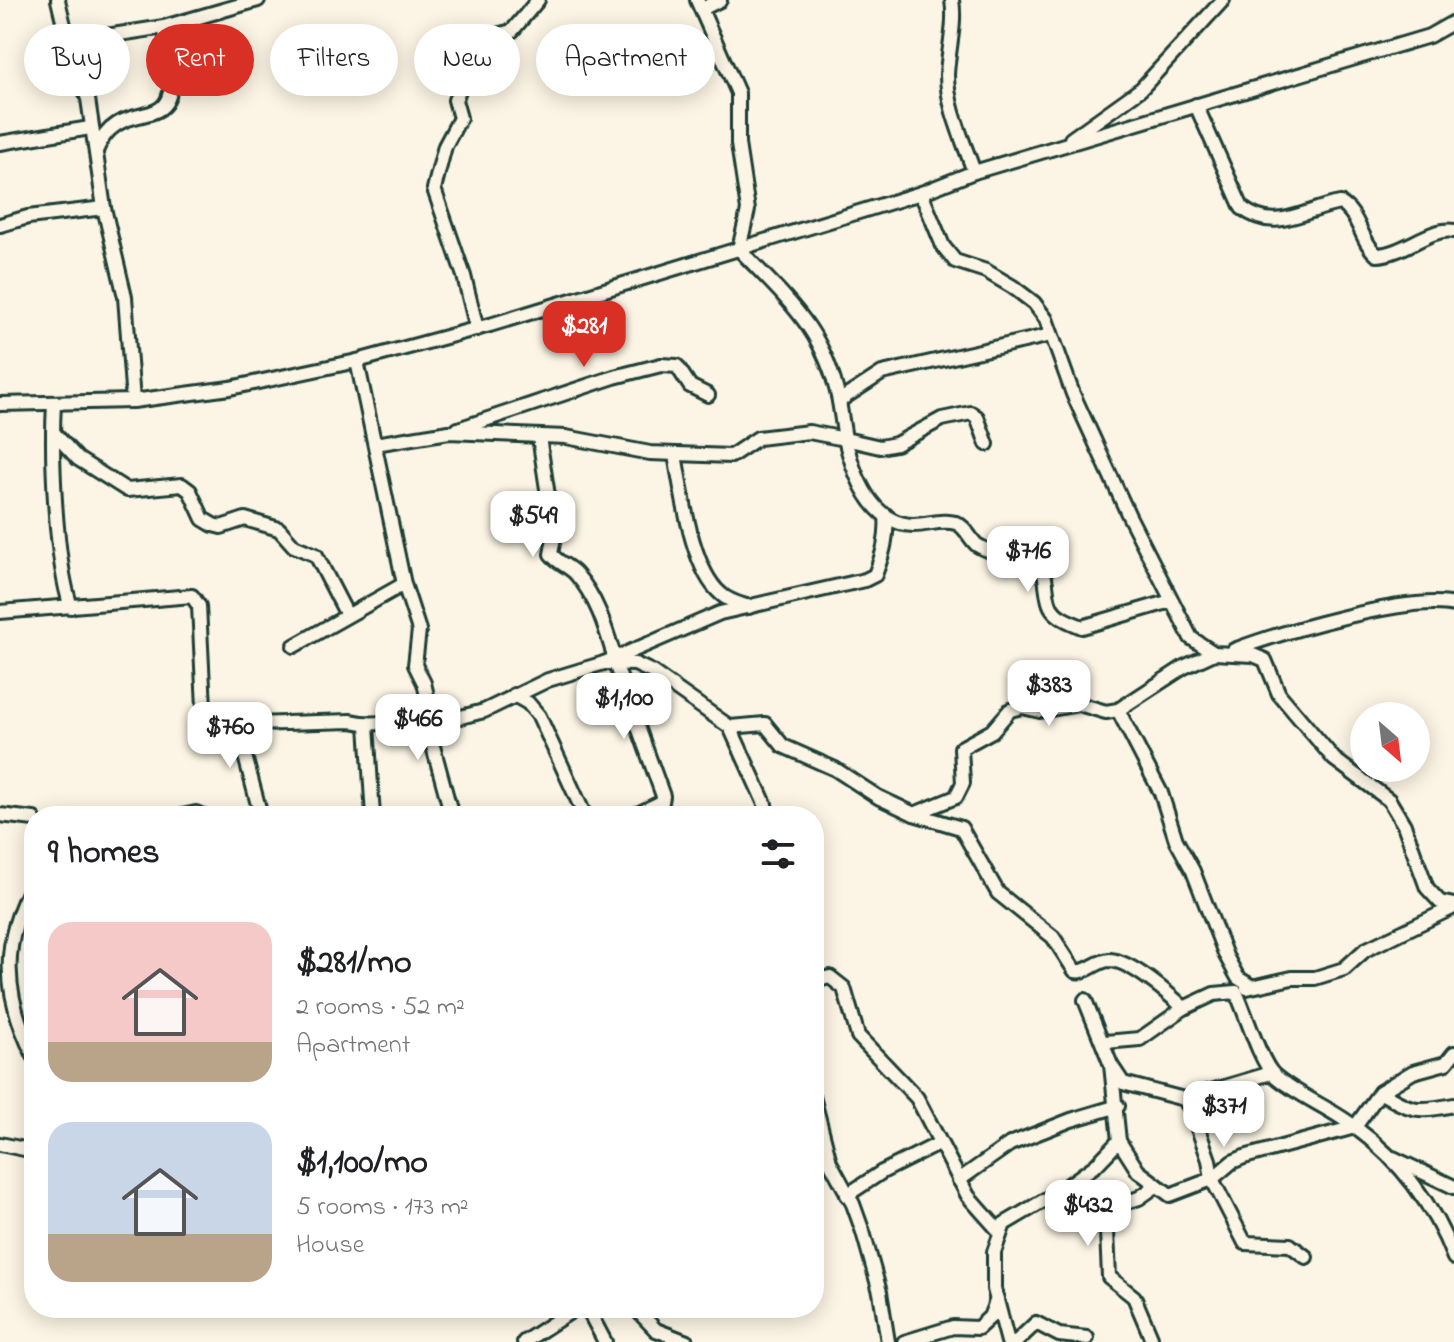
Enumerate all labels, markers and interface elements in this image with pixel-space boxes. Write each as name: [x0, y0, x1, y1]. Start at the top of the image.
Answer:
chip: Buy: [24, 24, 130, 96]
chip: Rent: [146, 24, 254, 96]
chip: Filters: [270, 24, 398, 96]
chip: New: [414, 24, 520, 96]
chip: Apartment: [536, 24, 715, 96]
pin: $281: [537, 301, 631, 369]
text: $281: [561, 308, 607, 346]
pin: $549: [486, 491, 580, 559]
text: $549: [508, 498, 558, 536]
pin: $716: [981, 526, 1075, 594]
text: $716: [1005, 533, 1051, 571]
pin: $383: [1002, 660, 1096, 728]
text: $383: [1026, 667, 1072, 705]
pin: $1,100: [559, 673, 689, 741]
text: $1,100: [594, 680, 654, 718]
pin: $466: [371, 694, 465, 762]
text: $466: [393, 701, 443, 739]
pin: $760: [183, 702, 277, 770]
north arrow: [1350, 702, 1430, 782]
map controls: [1350, 702, 1430, 782]
text: $760: [205, 709, 255, 747]
text: 9 homes: [48, 829, 160, 879]
icon: filters: [756, 832, 800, 876]
text: $281/mo: [296, 939, 412, 989]
icon: home: [112, 954, 208, 1050]
text: 2 rooms · 52 m²: [296, 989, 465, 1027]
text: Apartment: [296, 1027, 410, 1065]
pin: $371: [1177, 1081, 1271, 1149]
text: $371: [1201, 1088, 1247, 1126]
text: $1,100/mo: [296, 1139, 428, 1189]
icon: home: [112, 1154, 208, 1250]
pin: $432: [1041, 1180, 1135, 1248]
text: $432: [1063, 1187, 1113, 1225]
text: 5 rooms · 173 m²: [296, 1189, 469, 1227]
text: House: [296, 1227, 364, 1265]

